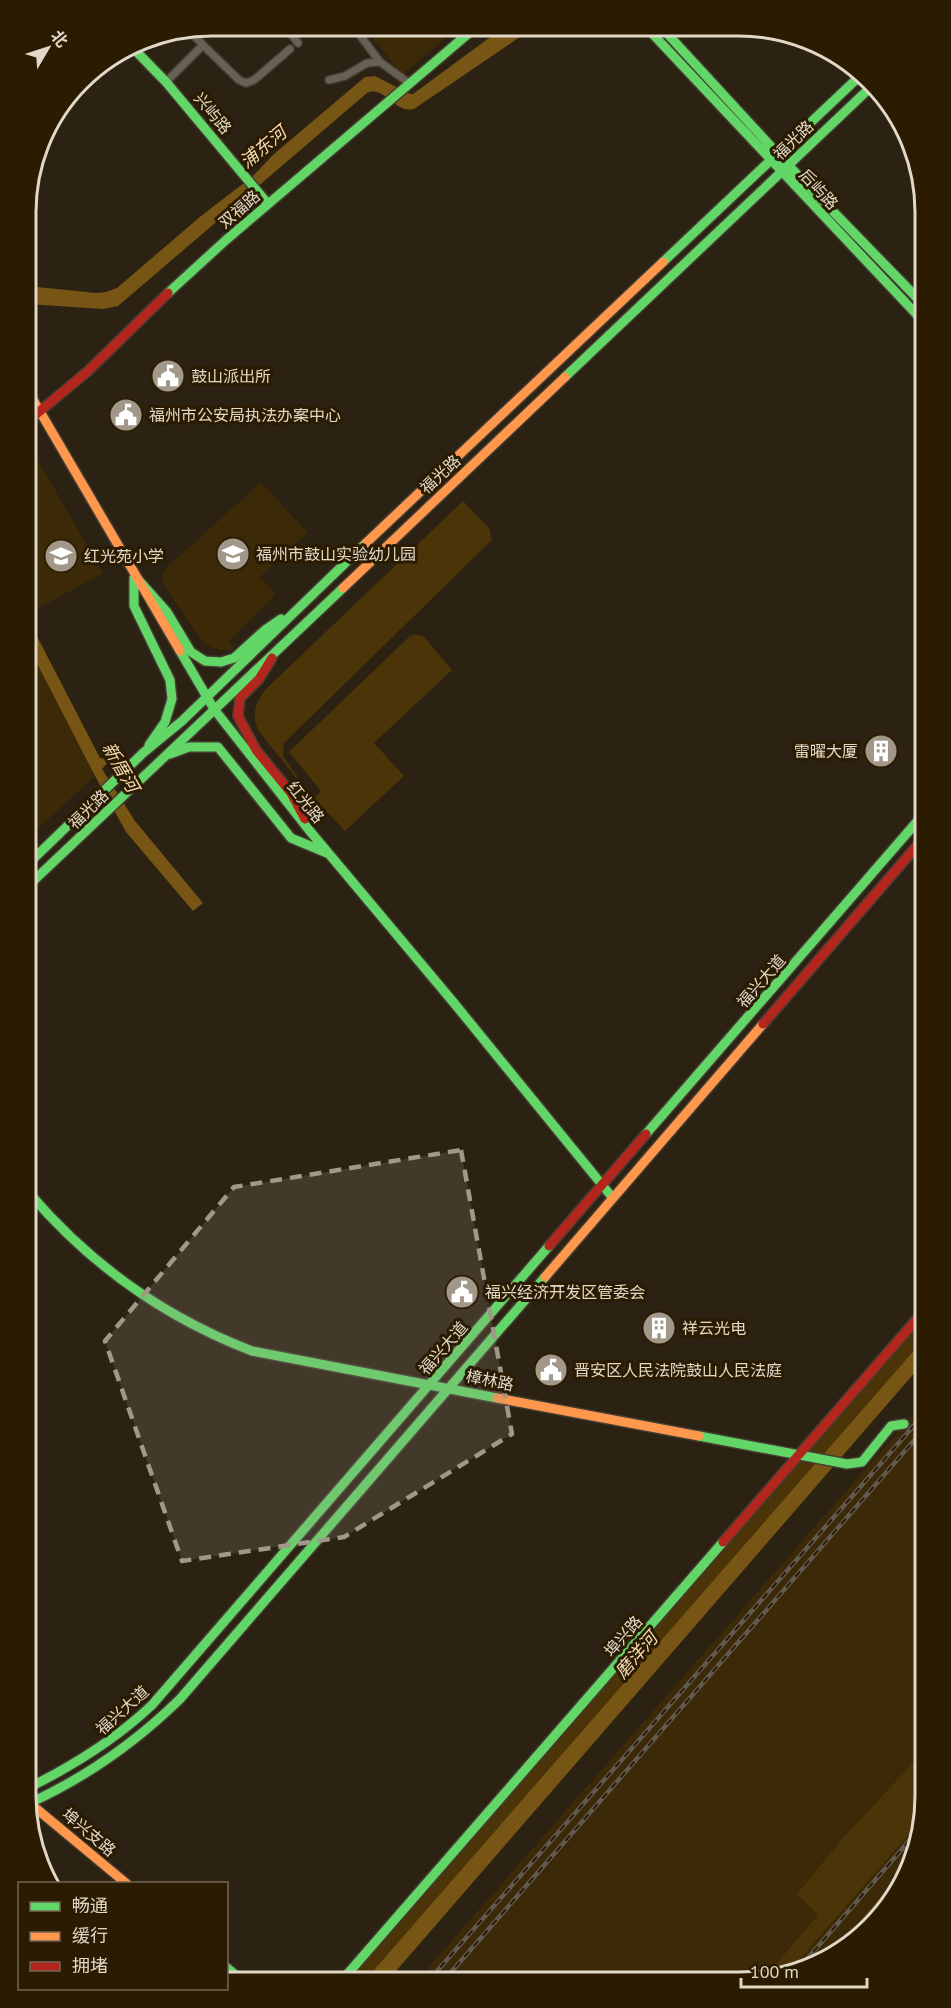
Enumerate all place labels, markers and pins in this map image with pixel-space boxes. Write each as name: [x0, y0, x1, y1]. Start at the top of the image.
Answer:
public building icon: 鼓山派出所: [150, 358, 186, 394]
place label: 鼓山派出所: [191, 366, 271, 386]
public building icon: 福州市公安局执法办案中心: [108, 397, 144, 433]
place label: 福州市公安局执法办案中心: [149, 405, 341, 425]
school or university icon: 福州市鼓山实验幼儿园: [215, 536, 251, 572]
school or university icon: 红光苑小学: [43, 538, 79, 574]
place label: 福州市鼓山实验幼儿园: [256, 544, 416, 564]
place label: 红光苑小学: [84, 546, 164, 566]
building icon: 雷曜大厦: [863, 733, 899, 769]
place label: 雷曜大厦: [794, 741, 858, 761]
public building icon: 福兴经济开发区管委会: [444, 1274, 480, 1310]
place label: 福兴经济开发区管委会: [485, 1282, 645, 1302]
building icon: 祥云光电: [641, 1310, 677, 1346]
place label: 祥云光电: [682, 1318, 746, 1338]
public building icon: 晋安区人民法院鼓山人民法庭: [533, 1352, 569, 1388]
place label: 晋安区人民法院鼓山人民法庭: [574, 1360, 782, 1380]

